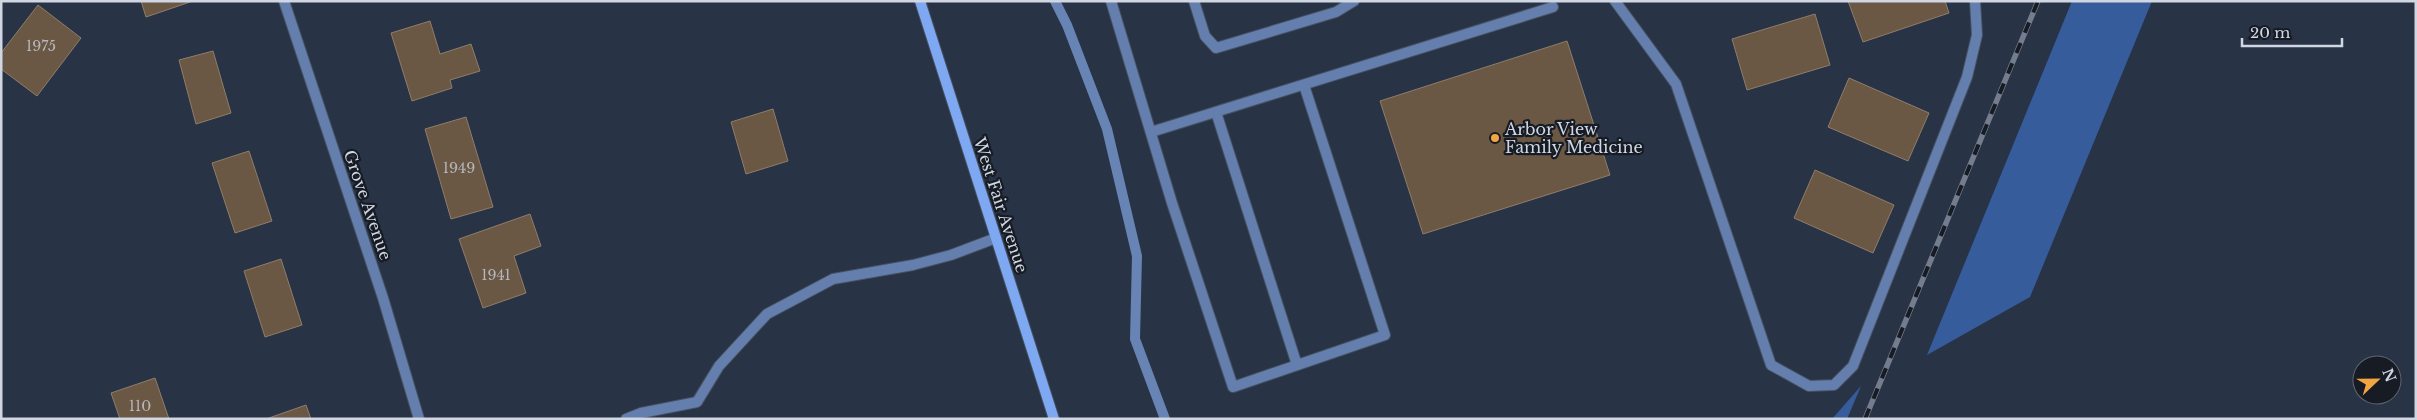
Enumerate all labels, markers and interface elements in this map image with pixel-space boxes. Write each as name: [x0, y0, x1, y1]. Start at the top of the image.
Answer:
scale bar: [2242, 15, 2342, 47]
text: 20 m: [2250, 23, 2290, 42]
house number: 1975: [26, 37, 56, 55]
place label: Arbor View Family Medicine: [1504, 119, 1643, 157]
marker: Arbor View Family Medicine: [1489, 132, 1501, 144]
street label: West Fair Avenue: [969, 134, 1032, 275]
street label: Grove Avenue: [340, 147, 396, 263]
house number: 1949: [443, 159, 475, 177]
house number: 1941: [481, 266, 511, 284]
north arrow: [2352, 355, 2402, 405]
text: N: [2378, 366, 2400, 385]
house number: 110: [129, 397, 151, 415]

